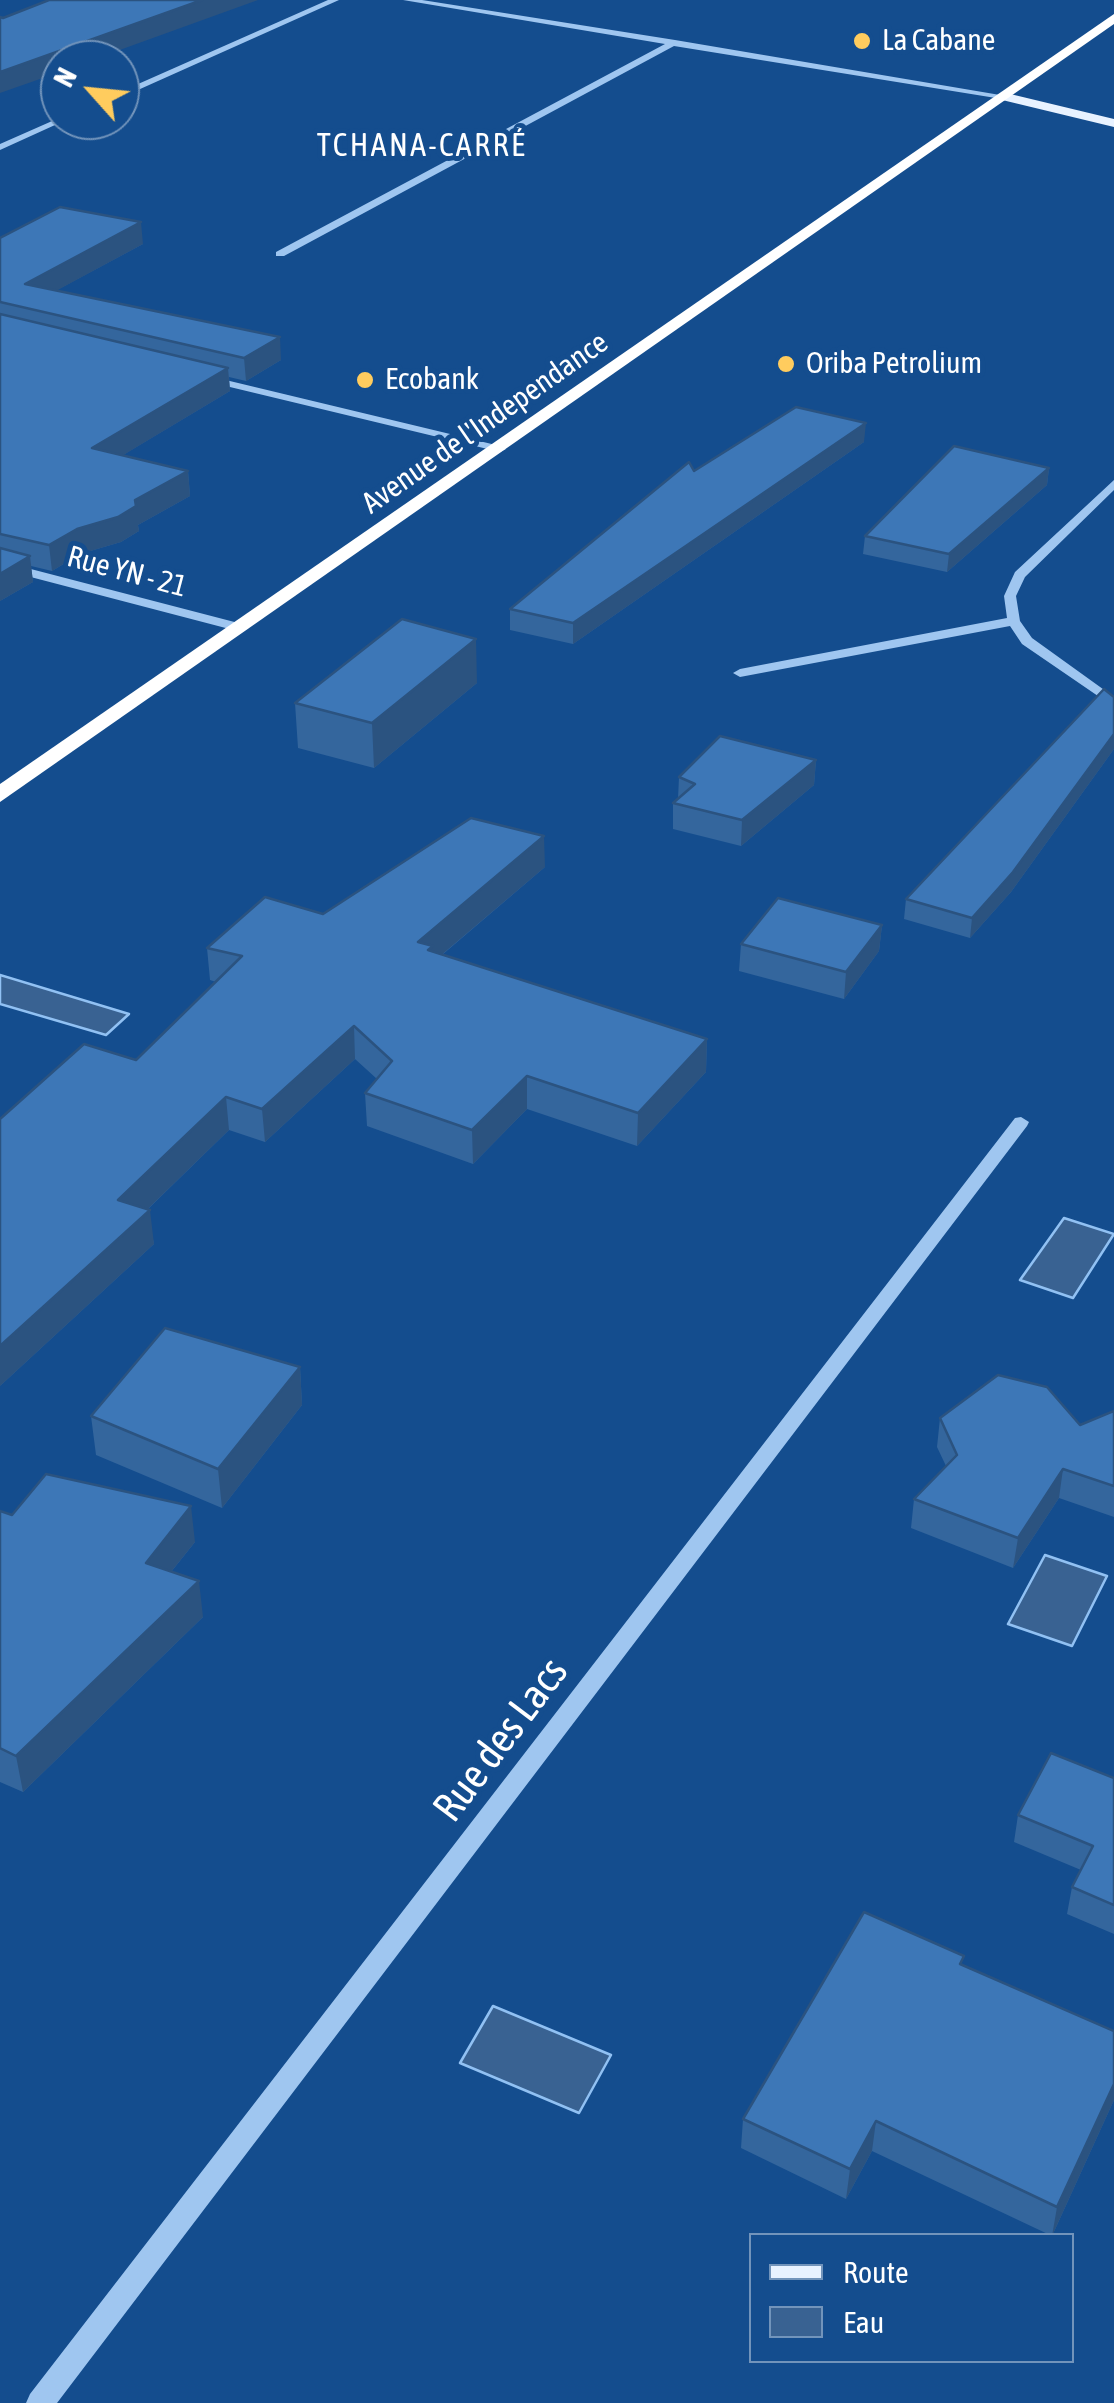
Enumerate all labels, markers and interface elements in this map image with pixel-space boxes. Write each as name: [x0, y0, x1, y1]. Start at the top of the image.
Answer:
place label: La Cabane: [882, 23, 995, 59]
marker: La Cabane: [851, 30, 873, 52]
north arrow: [40, 40, 140, 140]
text: N: [47, 63, 83, 92]
district label: TCHANA-CARRÉ: [317, 127, 527, 165]
street label: Avenue de l'Independance: [355, 325, 615, 521]
place label: Oriba Petrolium: [806, 346, 982, 382]
marker: Oriba Petrolium: [775, 353, 797, 375]
place label: Ecobank: [385, 362, 479, 398]
marker: Ecobank: [354, 369, 376, 391]
street label: Rue YN - 21: [63, 539, 191, 605]
street label: Rue des Lacs: [423, 1648, 579, 1832]
legend: [749, 2233, 1074, 2363]
text: Route: [843, 2255, 909, 2289]
text: Eau: [843, 2305, 884, 2339]

